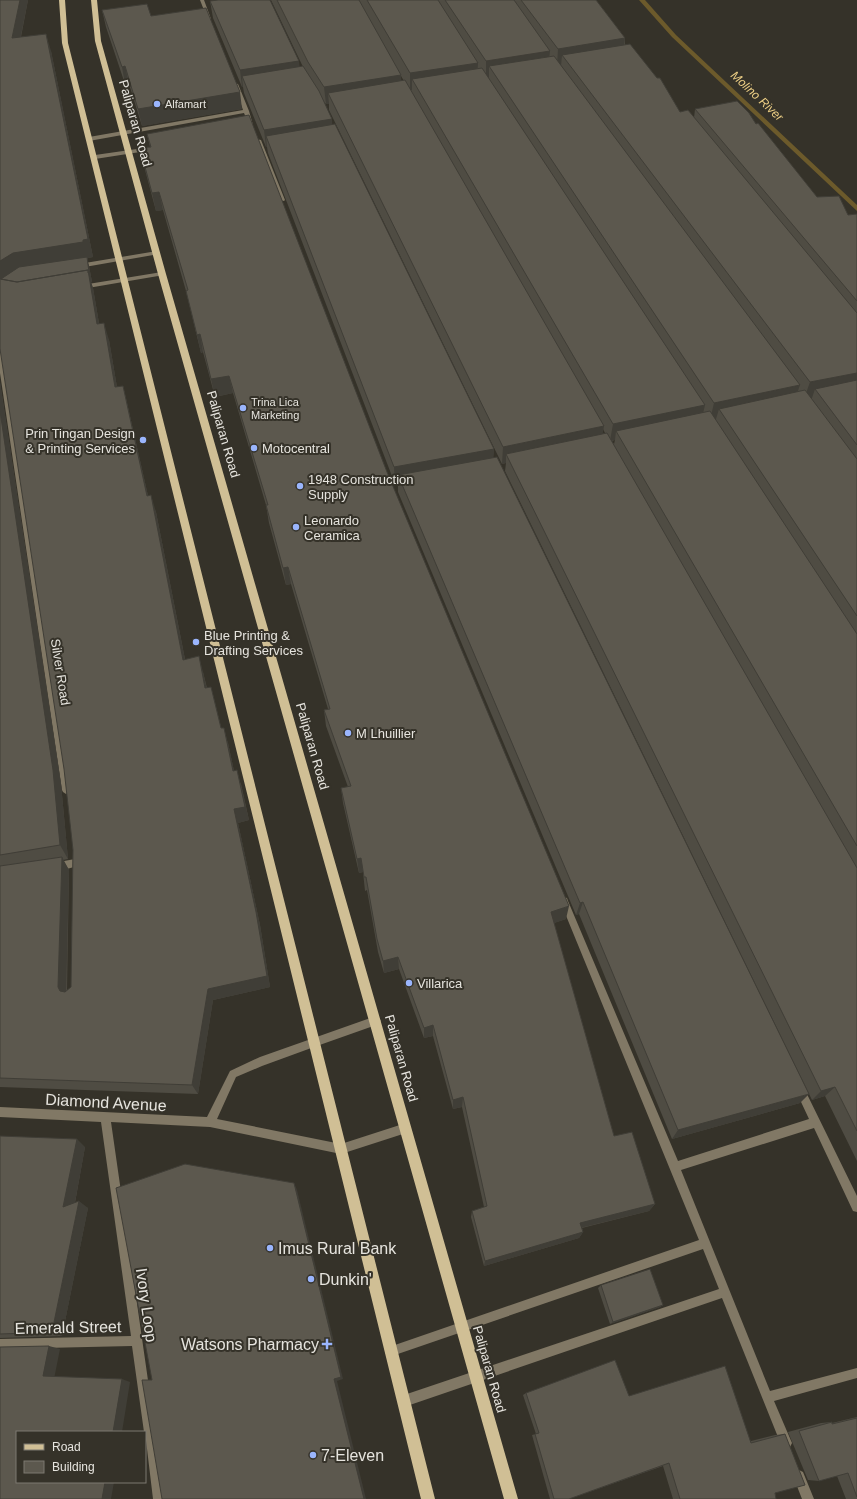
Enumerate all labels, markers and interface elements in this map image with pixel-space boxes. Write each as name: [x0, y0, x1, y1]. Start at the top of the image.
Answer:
water label: Molino River: [728, 68, 787, 125]
street label: Paliparan Road: [116, 78, 155, 168]
place label: Alfamart: [165, 98, 206, 110]
marker: Alfamart: [152, 99, 162, 109]
street label: Paliparan Road: [204, 389, 243, 479]
place label: Trina Lica Marketing: [251, 396, 300, 421]
marker: Trina Lica Marketing: [238, 403, 248, 413]
place label: Prin Tingan Design & Printing Services: [25, 426, 135, 456]
marker: Prin Tingan Design & Printing Services: [138, 435, 148, 445]
place label: Motocentral: [262, 441, 330, 456]
marker: Motocentral: [249, 443, 259, 453]
place label: 1948 Construction Supply: [308, 472, 414, 502]
marker: 1948 Construction Supply: [295, 481, 305, 491]
place label: Leonardo Ceramica: [304, 513, 360, 543]
marker: Leonardo Ceramica: [291, 522, 301, 532]
place label: Blue Printing & Drafting Services: [204, 628, 303, 658]
marker: Blue Printing & Drafting Services: [191, 637, 201, 647]
street label: Silver Road: [48, 638, 73, 706]
street label: Paliparan Road: [293, 701, 332, 791]
place label: M Lhuillier: [356, 726, 416, 741]
marker: M Lhuillier: [343, 728, 353, 738]
place label: Villarica: [417, 976, 463, 991]
marker: Villarica: [404, 978, 414, 988]
street label: Paliparan Road: [382, 1013, 421, 1103]
street label: Diamond Avenue: [45, 1091, 167, 1114]
place label: Imus Rural Bank: [278, 1240, 397, 1257]
marker: Imus Rural Bank: [265, 1243, 275, 1253]
street label: Ivory Loop: [133, 1267, 160, 1343]
place label: Dunkin': [319, 1271, 372, 1288]
marker: Dunkin': [306, 1274, 316, 1284]
street label: Emerald Street: [15, 1318, 122, 1337]
street label: Paliparan Road: [470, 1324, 509, 1414]
place label: Watsons Pharmacy: [181, 1336, 319, 1353]
marker: Watsons Pharmacy: [322, 1339, 332, 1349]
legend: [16, 1431, 146, 1483]
text: Road: [52, 1440, 81, 1454]
place label: 7-Eleven: [321, 1447, 384, 1464]
marker: 7-Eleven: [308, 1450, 318, 1460]
text: Building: [52, 1460, 95, 1474]

